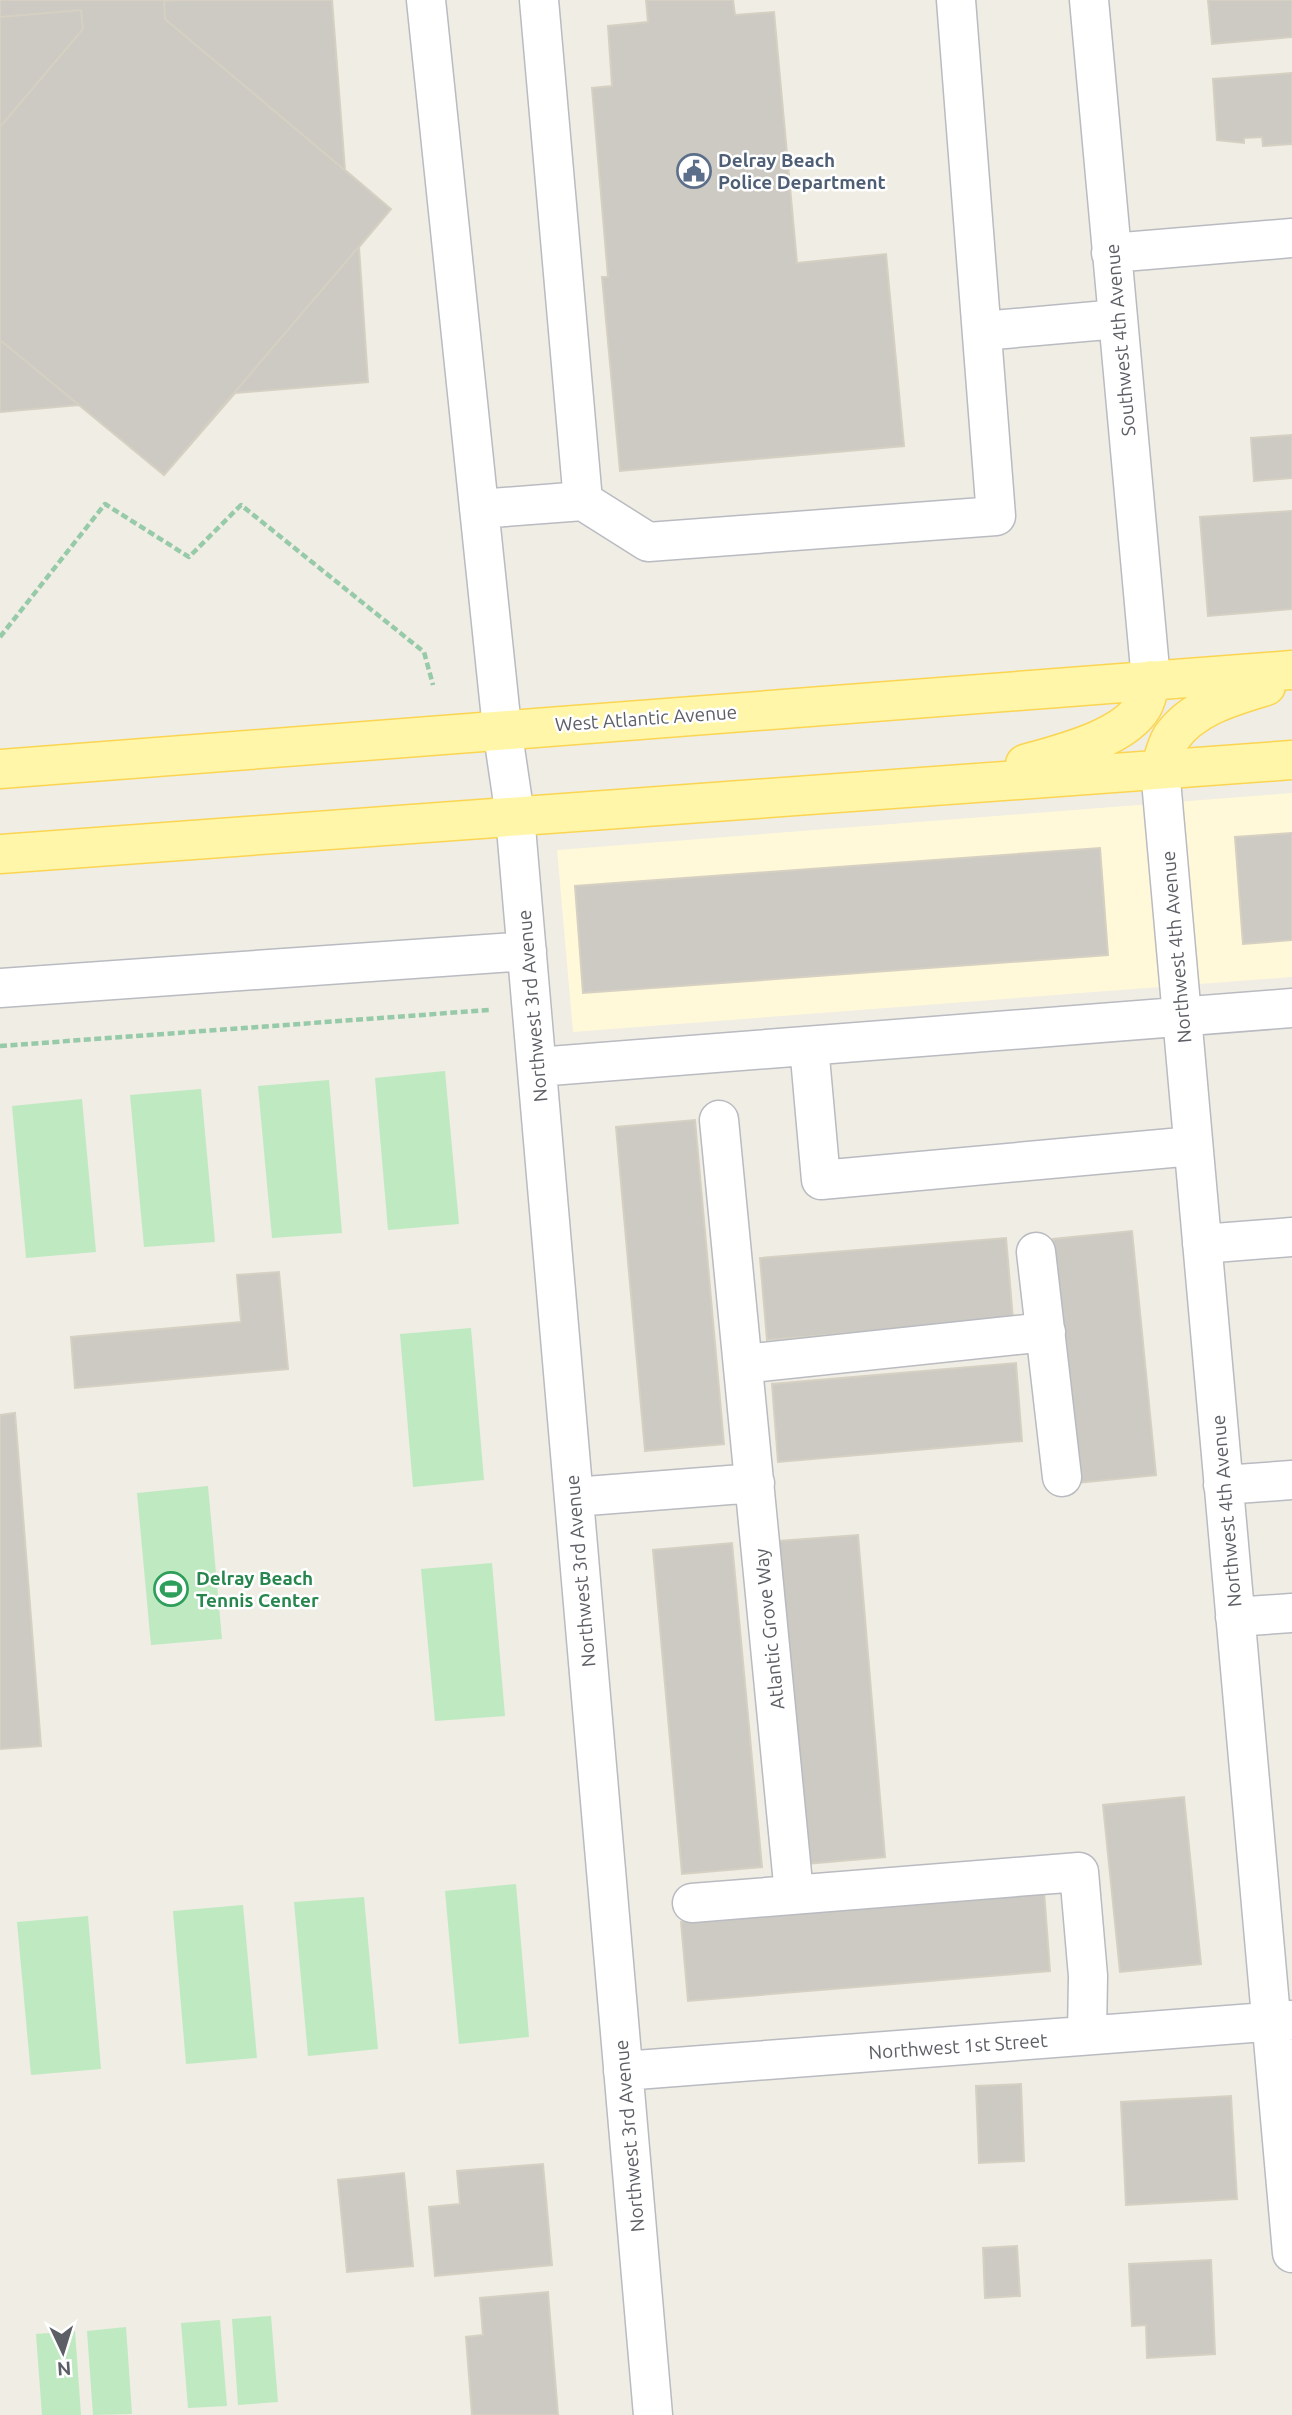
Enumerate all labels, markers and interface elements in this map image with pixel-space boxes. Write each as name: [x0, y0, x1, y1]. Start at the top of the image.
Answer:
place label: Delray Beach Police Department: [718, 149, 886, 193]
public building icon: Delray Beach Police Department: [675, 152, 713, 190]
street label: Southwest 4th Avenue: [1101, 243, 1139, 437]
street label: West Atlantic Avenue: [554, 701, 738, 735]
street label: Northwest 4th Avenue: [1157, 850, 1195, 1044]
street label: Northwest 3rd Avenue: [513, 909, 551, 1103]
street label: Northwest 4th Avenue: [1207, 1414, 1245, 1608]
street label: Northwest 3rd Avenue: [561, 1474, 599, 1668]
street label: Atlantic Grove Way: [750, 1547, 788, 1711]
place label: Delray Beach Tennis Center: [196, 1567, 319, 1611]
sports icon: Delray Beach Tennis Center: [152, 1570, 190, 1608]
street label: Northwest 1st Street: [868, 2029, 1049, 2063]
street label: Northwest 3rd Avenue: [610, 2039, 648, 2233]
north arrow: [28, 2317, 98, 2387]
text: N: [56, 2357, 72, 2380]

